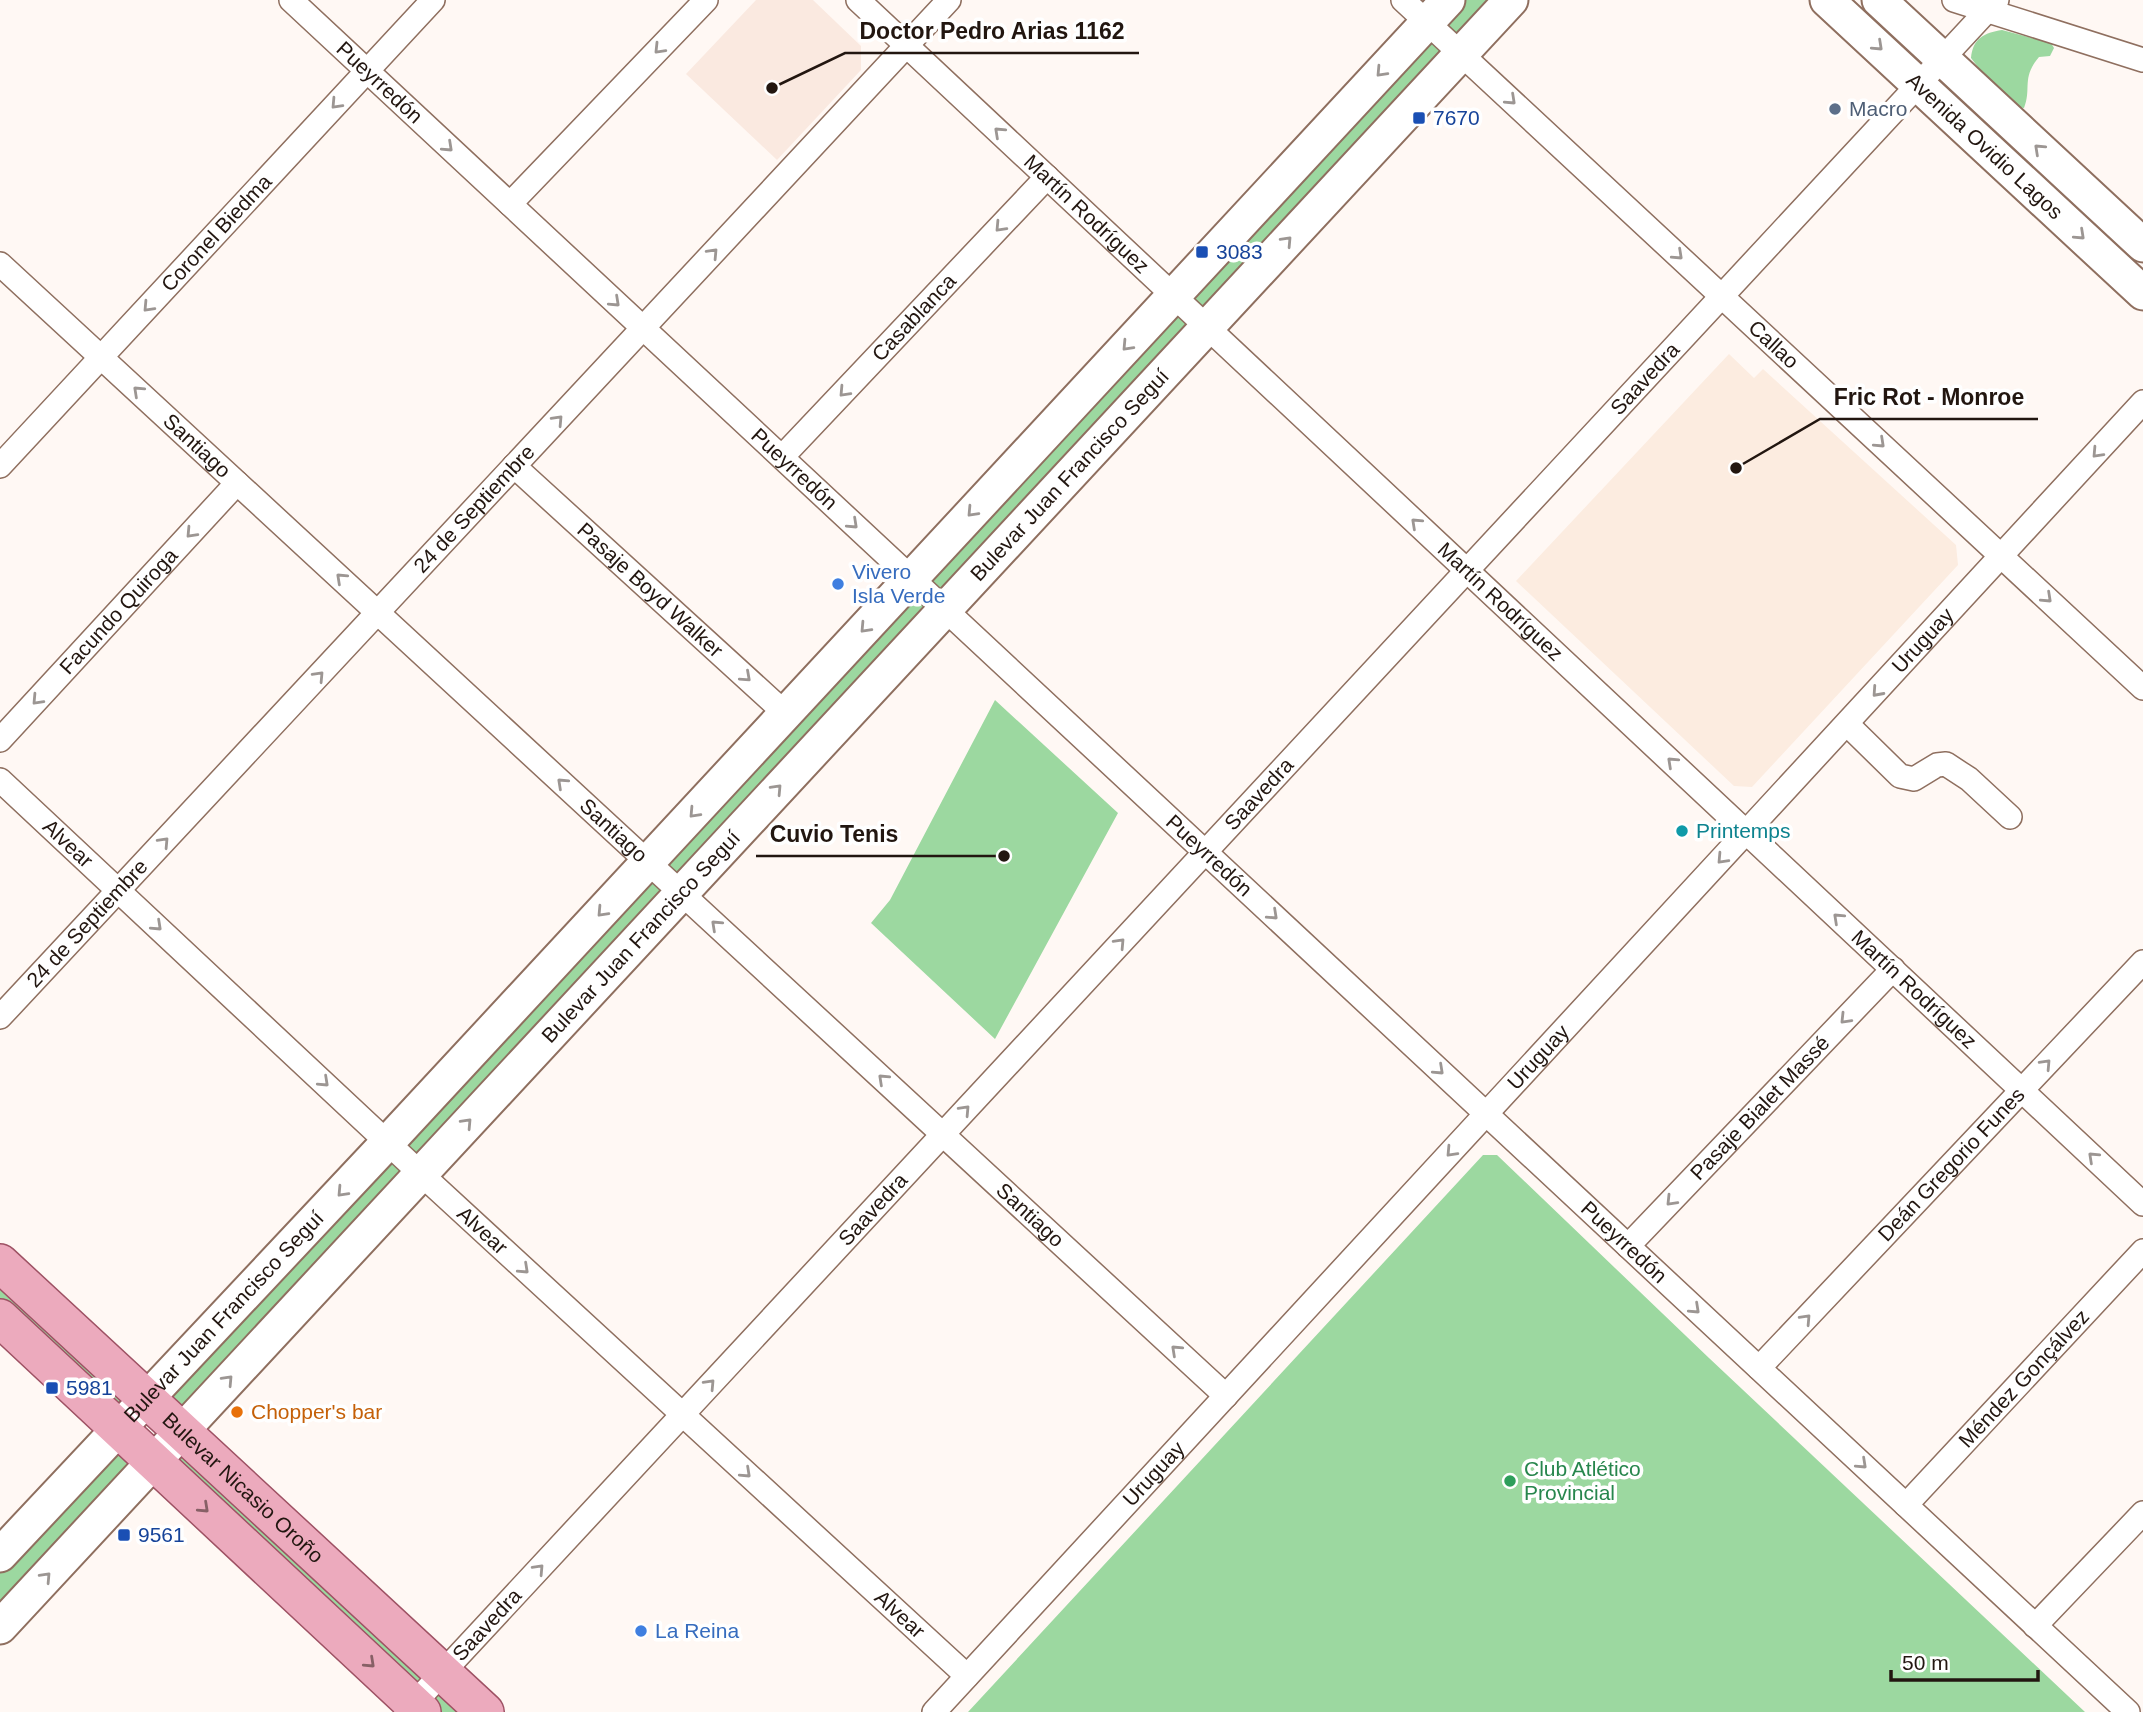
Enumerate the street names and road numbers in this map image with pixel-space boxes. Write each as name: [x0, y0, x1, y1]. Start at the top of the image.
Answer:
street label: Pueyrredón: [332, 37, 427, 128]
street label: Avenida Ovidio Lagos: [1902, 68, 2068, 224]
street label: Martín Rodríguez: [1020, 150, 1154, 278]
street label: Coronel Biedma: [156, 169, 276, 296]
street label: Casablanca: [867, 269, 960, 365]
street label: Callao: [1744, 315, 1804, 373]
street label: Saavedra: [1606, 337, 1684, 419]
street label: Bulevar Juan Francisco Seguí: [966, 364, 1173, 585]
street label: Santiago: [159, 409, 236, 482]
street label: Pueyrredón: [747, 423, 842, 514]
street label: 24 de Septiembre: [409, 440, 539, 577]
street label: Pasaje Boyd Walker: [573, 518, 728, 662]
street label: Martín Rodríguez: [1433, 537, 1568, 665]
street label: Facundo Quiroga: [55, 543, 182, 678]
street label: Uruguay: [1887, 603, 1958, 677]
street label: Saavedra: [1220, 753, 1298, 835]
street label: Santiago: [576, 793, 652, 867]
street label: Pueyrredón: [1162, 810, 1257, 901]
street label: Alvear: [39, 814, 98, 872]
street label: Bulevar Juan Francisco Seguí: [537, 826, 745, 1047]
street label: 24 de Septiembre: [22, 855, 152, 992]
street label: Martín Rodríguez: [1847, 925, 1981, 1053]
street label: Uruguay: [1503, 1020, 1574, 1094]
street label: Pasaje Bialet Massé: [1686, 1031, 1834, 1184]
street label: Deán Gregorio Funes: [1873, 1083, 2029, 1246]
street label: Saavedra: [834, 1168, 912, 1250]
street label: Santiago: [992, 1178, 1069, 1251]
street label: Pueyrredón: [1577, 1196, 1672, 1287]
street label: Alvear: [453, 1201, 512, 1259]
street label: Bulevar Juan Francisco Seguí: [119, 1206, 328, 1426]
street label: Méndez Gonçálvez: [1954, 1305, 2093, 1452]
street label: Bulevar Nicasio Oroño: [158, 1408, 328, 1567]
street label: Uruguay: [1118, 1436, 1189, 1511]
street label: Saavedra: [448, 1583, 526, 1665]
street label: Alvear: [870, 1585, 930, 1642]

